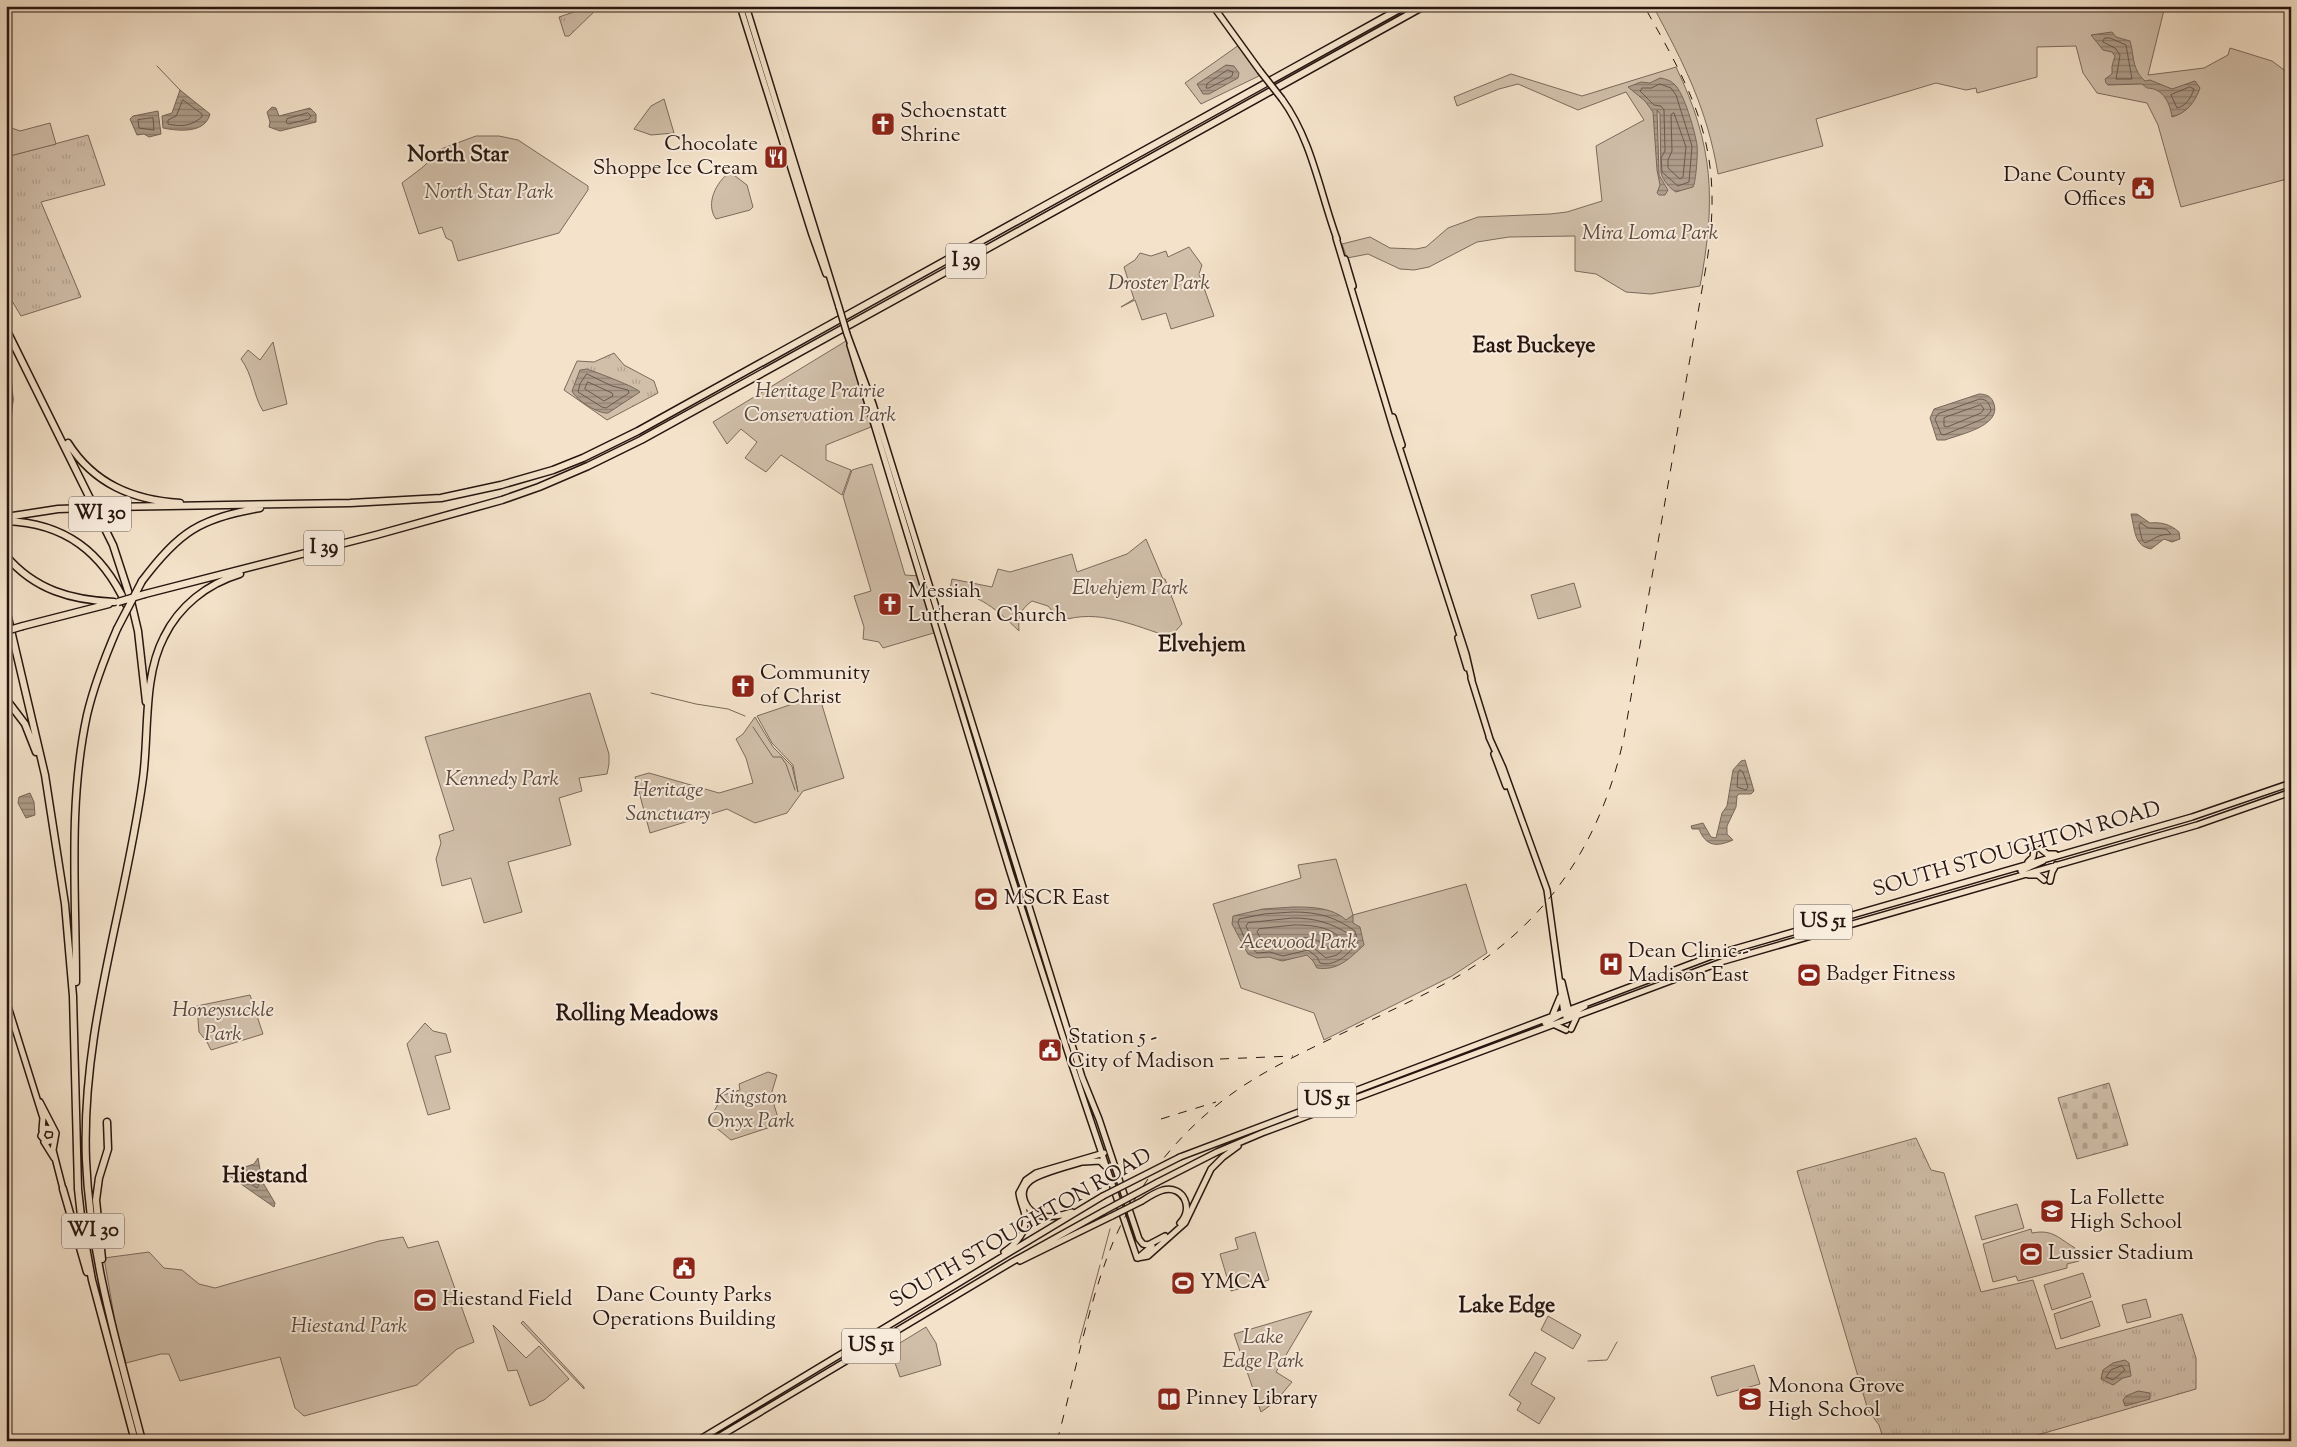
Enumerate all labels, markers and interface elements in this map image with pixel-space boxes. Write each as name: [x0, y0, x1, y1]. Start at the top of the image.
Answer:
place label: Schoenstatt Shrine: [900, 97, 1007, 151]
church icon: Schoenstatt Shrine: [870, 111, 896, 137]
place label: Chocolate Shoppe Ice Cream: [593, 130, 758, 184]
district label: North Star: [407, 140, 509, 172]
restaurant icon: Chocolate Shoppe Ice Cream: [763, 144, 789, 170]
place label: Dane County Offices: [2003, 161, 2127, 215]
public building icon: Dane County Offices: [2130, 175, 2156, 201]
park label: North Star Park: [424, 178, 554, 208]
park label: Mira Loma Park: [1582, 219, 1719, 249]
road number: I 39: [946, 244, 986, 278]
park label: Droster Park: [1108, 269, 1211, 299]
district label: East Buckeye: [1473, 331, 1595, 363]
park label: Heritage Prairie Conservation Park: [744, 377, 897, 431]
road number: WI 30: [69, 496, 131, 532]
road number: I 39: [304, 530, 344, 566]
park label: Elvehjem Park: [1072, 574, 1189, 604]
place label: Messiah Lutheran Church: [908, 577, 1067, 631]
church icon: Messiah Lutheran Church: [877, 591, 903, 617]
district label: Elvehjem: [1158, 630, 1247, 662]
place label: Community of Christ: [760, 659, 871, 713]
church icon: Community of Christ: [730, 673, 756, 699]
park label: Kennedy Park: [445, 765, 559, 795]
park label: Heritage Sanctuary: [626, 776, 710, 830]
street label: SOUTH STOUGHTON ROAD: [1870, 794, 2164, 906]
place label: MSCR East: [1004, 884, 1110, 914]
sports icon: MSCR East: [973, 886, 999, 912]
road number: US 51: [1794, 904, 1852, 940]
park label: Acewood Park: [1239, 928, 1358, 958]
place label: Dean Clinic - Madison East: [1628, 937, 1749, 991]
hospital icon: Dean Clinic - Madison East: [1598, 951, 1624, 977]
place label: Badger Fitness: [1826, 960, 1955, 990]
sports icon: Badger Fitness: [1796, 962, 1822, 988]
park label: Honeysuckle Park: [172, 996, 274, 1050]
district label: Rolling Meadows: [556, 999, 719, 1031]
place label: Station 5 - City of Madison: [1068, 1023, 1214, 1077]
public building icon: Station 5 - City of Madison: [1037, 1037, 1063, 1063]
road number: US 51: [1298, 1082, 1356, 1118]
park label: Kingston Onyx Park: [707, 1083, 795, 1137]
street label: SOUTH STOUGHTON ROAD: [884, 1141, 1158, 1317]
district label: Hiestand: [222, 1161, 308, 1193]
place label: La Follette High School: [2070, 1184, 2182, 1238]
school or university icon: La Follette High School: [2039, 1198, 2065, 1224]
road number: WI 30: [62, 1214, 124, 1248]
place label: Lussier Stadium: [2048, 1239, 2194, 1269]
sports icon: Lussier Stadium: [2018, 1241, 2044, 1267]
public building icon: Dane County Parks Operations Building: [671, 1255, 697, 1281]
place label: YMCA: [1200, 1268, 1267, 1298]
sports icon: YMCA: [1170, 1270, 1196, 1296]
place label: Dane County Parks Operations Building: [592, 1281, 776, 1335]
place label: Hiestand Field: [442, 1285, 572, 1315]
sports icon: Hiestand Field: [412, 1287, 438, 1313]
district label: Lake Edge: [1459, 1291, 1555, 1323]
park label: Hiestand Park: [291, 1312, 408, 1342]
park label: Lake Edge Park: [1222, 1323, 1305, 1377]
road number: US 51: [842, 1328, 900, 1364]
place label: Monona Grove High School: [1768, 1372, 1905, 1426]
place label: Pinney Library: [1186, 1384, 1319, 1414]
library icon: Pinney Library: [1156, 1386, 1182, 1412]
school or university icon: Monona Grove High School: [1737, 1386, 1763, 1412]

